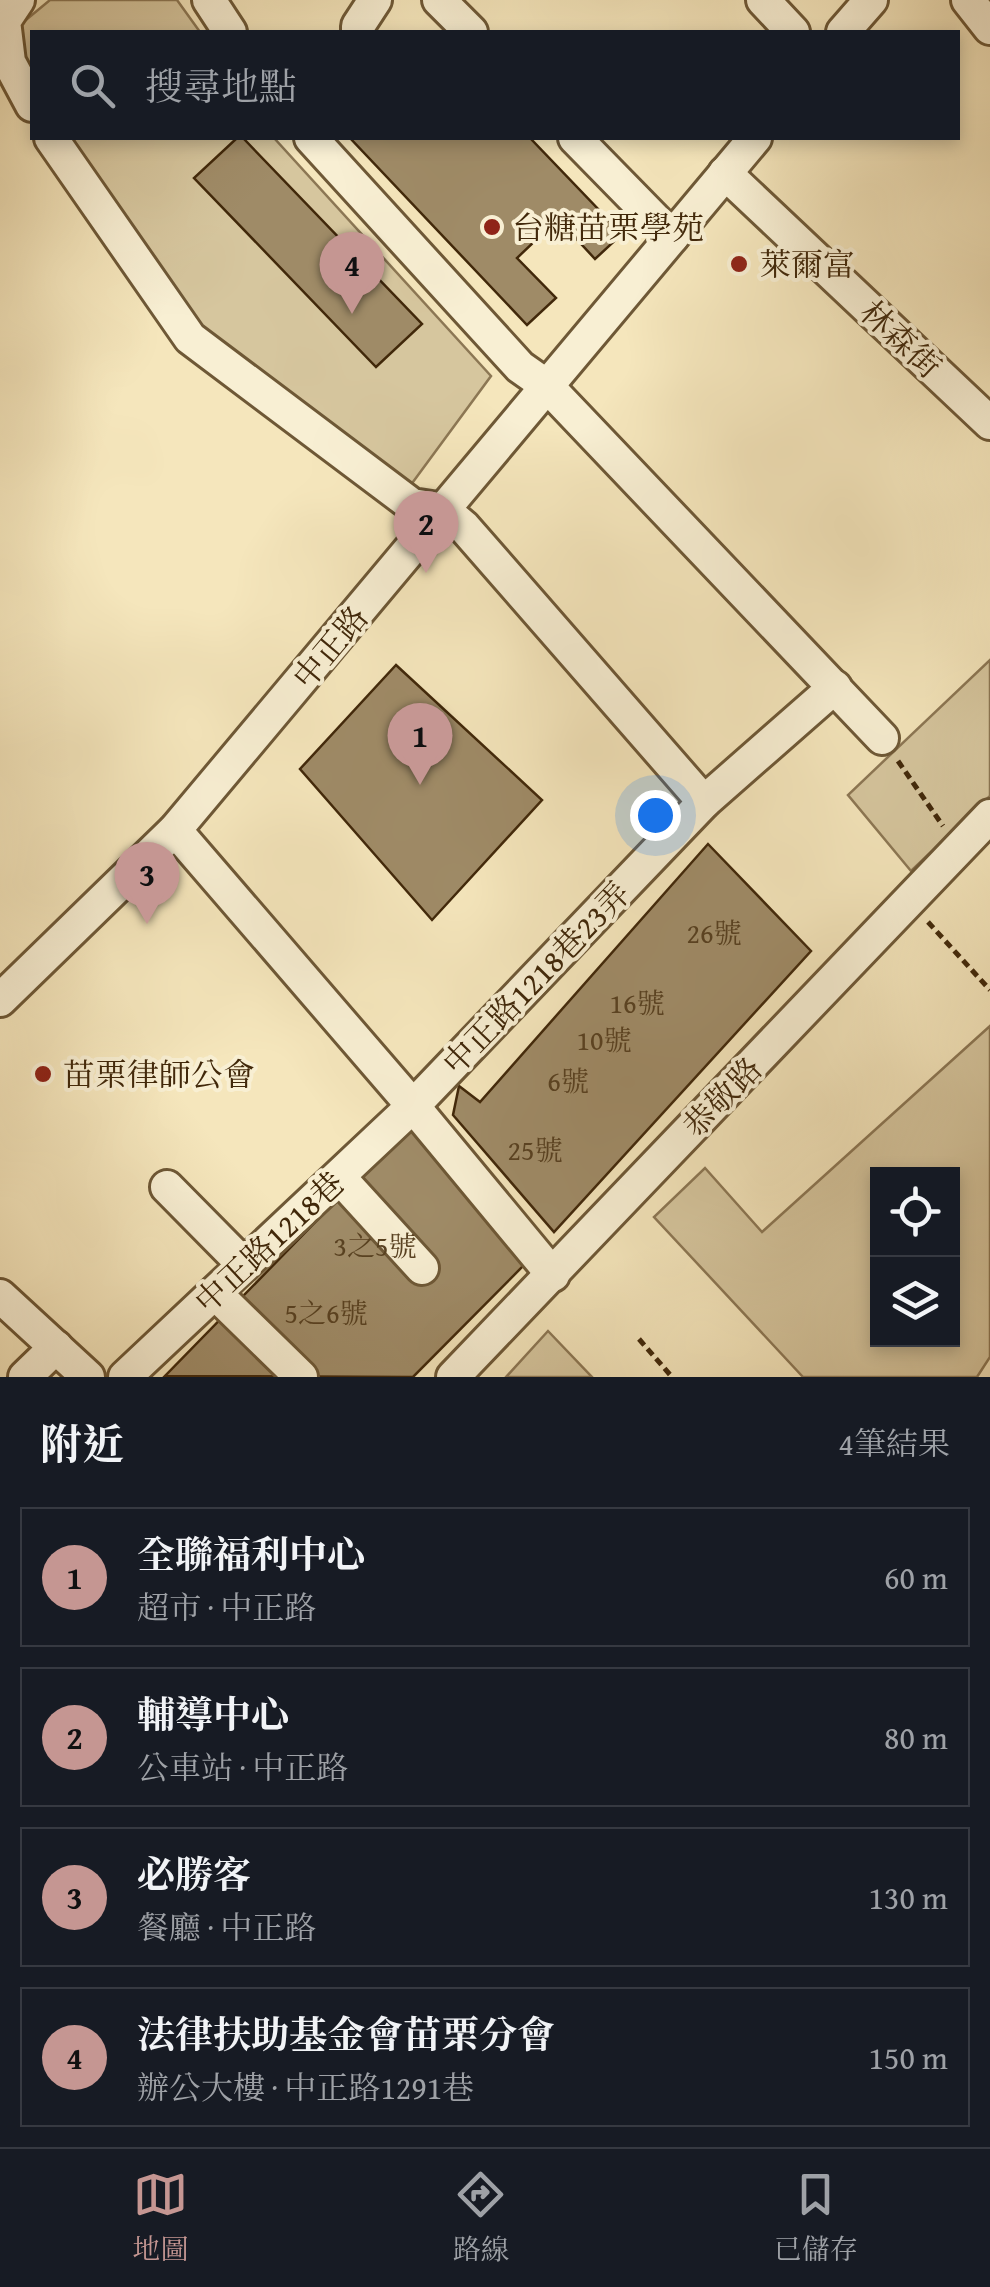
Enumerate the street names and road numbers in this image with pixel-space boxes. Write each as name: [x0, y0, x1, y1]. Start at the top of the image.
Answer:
street label: 林森街: [850, 289, 952, 389]
street label: 中正路: [281, 595, 379, 699]
street label: 中正路1218巷23弄: [431, 871, 641, 1085]
street label: 恭敬路: [672, 1046, 772, 1148]
street label: 中正路1218巷: [184, 1160, 354, 1324]

